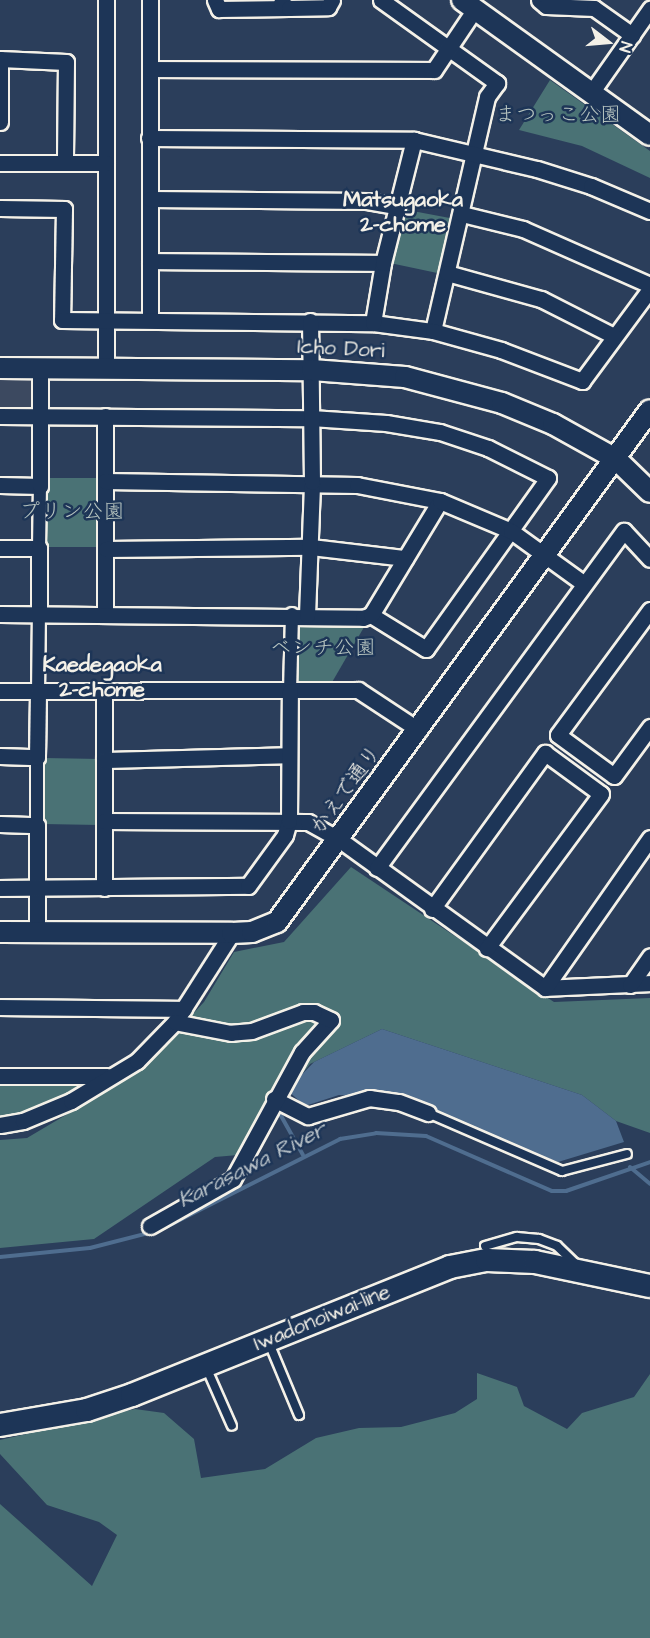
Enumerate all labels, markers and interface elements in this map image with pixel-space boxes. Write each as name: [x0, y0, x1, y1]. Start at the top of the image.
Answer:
north arrow: [578, 12, 638, 72]
text: N: [613, 39, 637, 55]
park label: まつっこ公園: [495, 102, 621, 128]
district label: Matsugaoka 2-chome: [343, 186, 463, 237]
street label: Icho Dori: [297, 334, 385, 364]
park label: プリン公園: [20, 499, 124, 525]
park label: ベンチ公園: [271, 635, 375, 661]
district label: Kaedegaoka 2-chome: [42, 651, 162, 702]
street label: かえで通り: [305, 740, 387, 840]
water label: Karasawa River: [174, 1116, 330, 1214]
street label: Iwadonoiwai-line: [250, 1279, 394, 1357]

